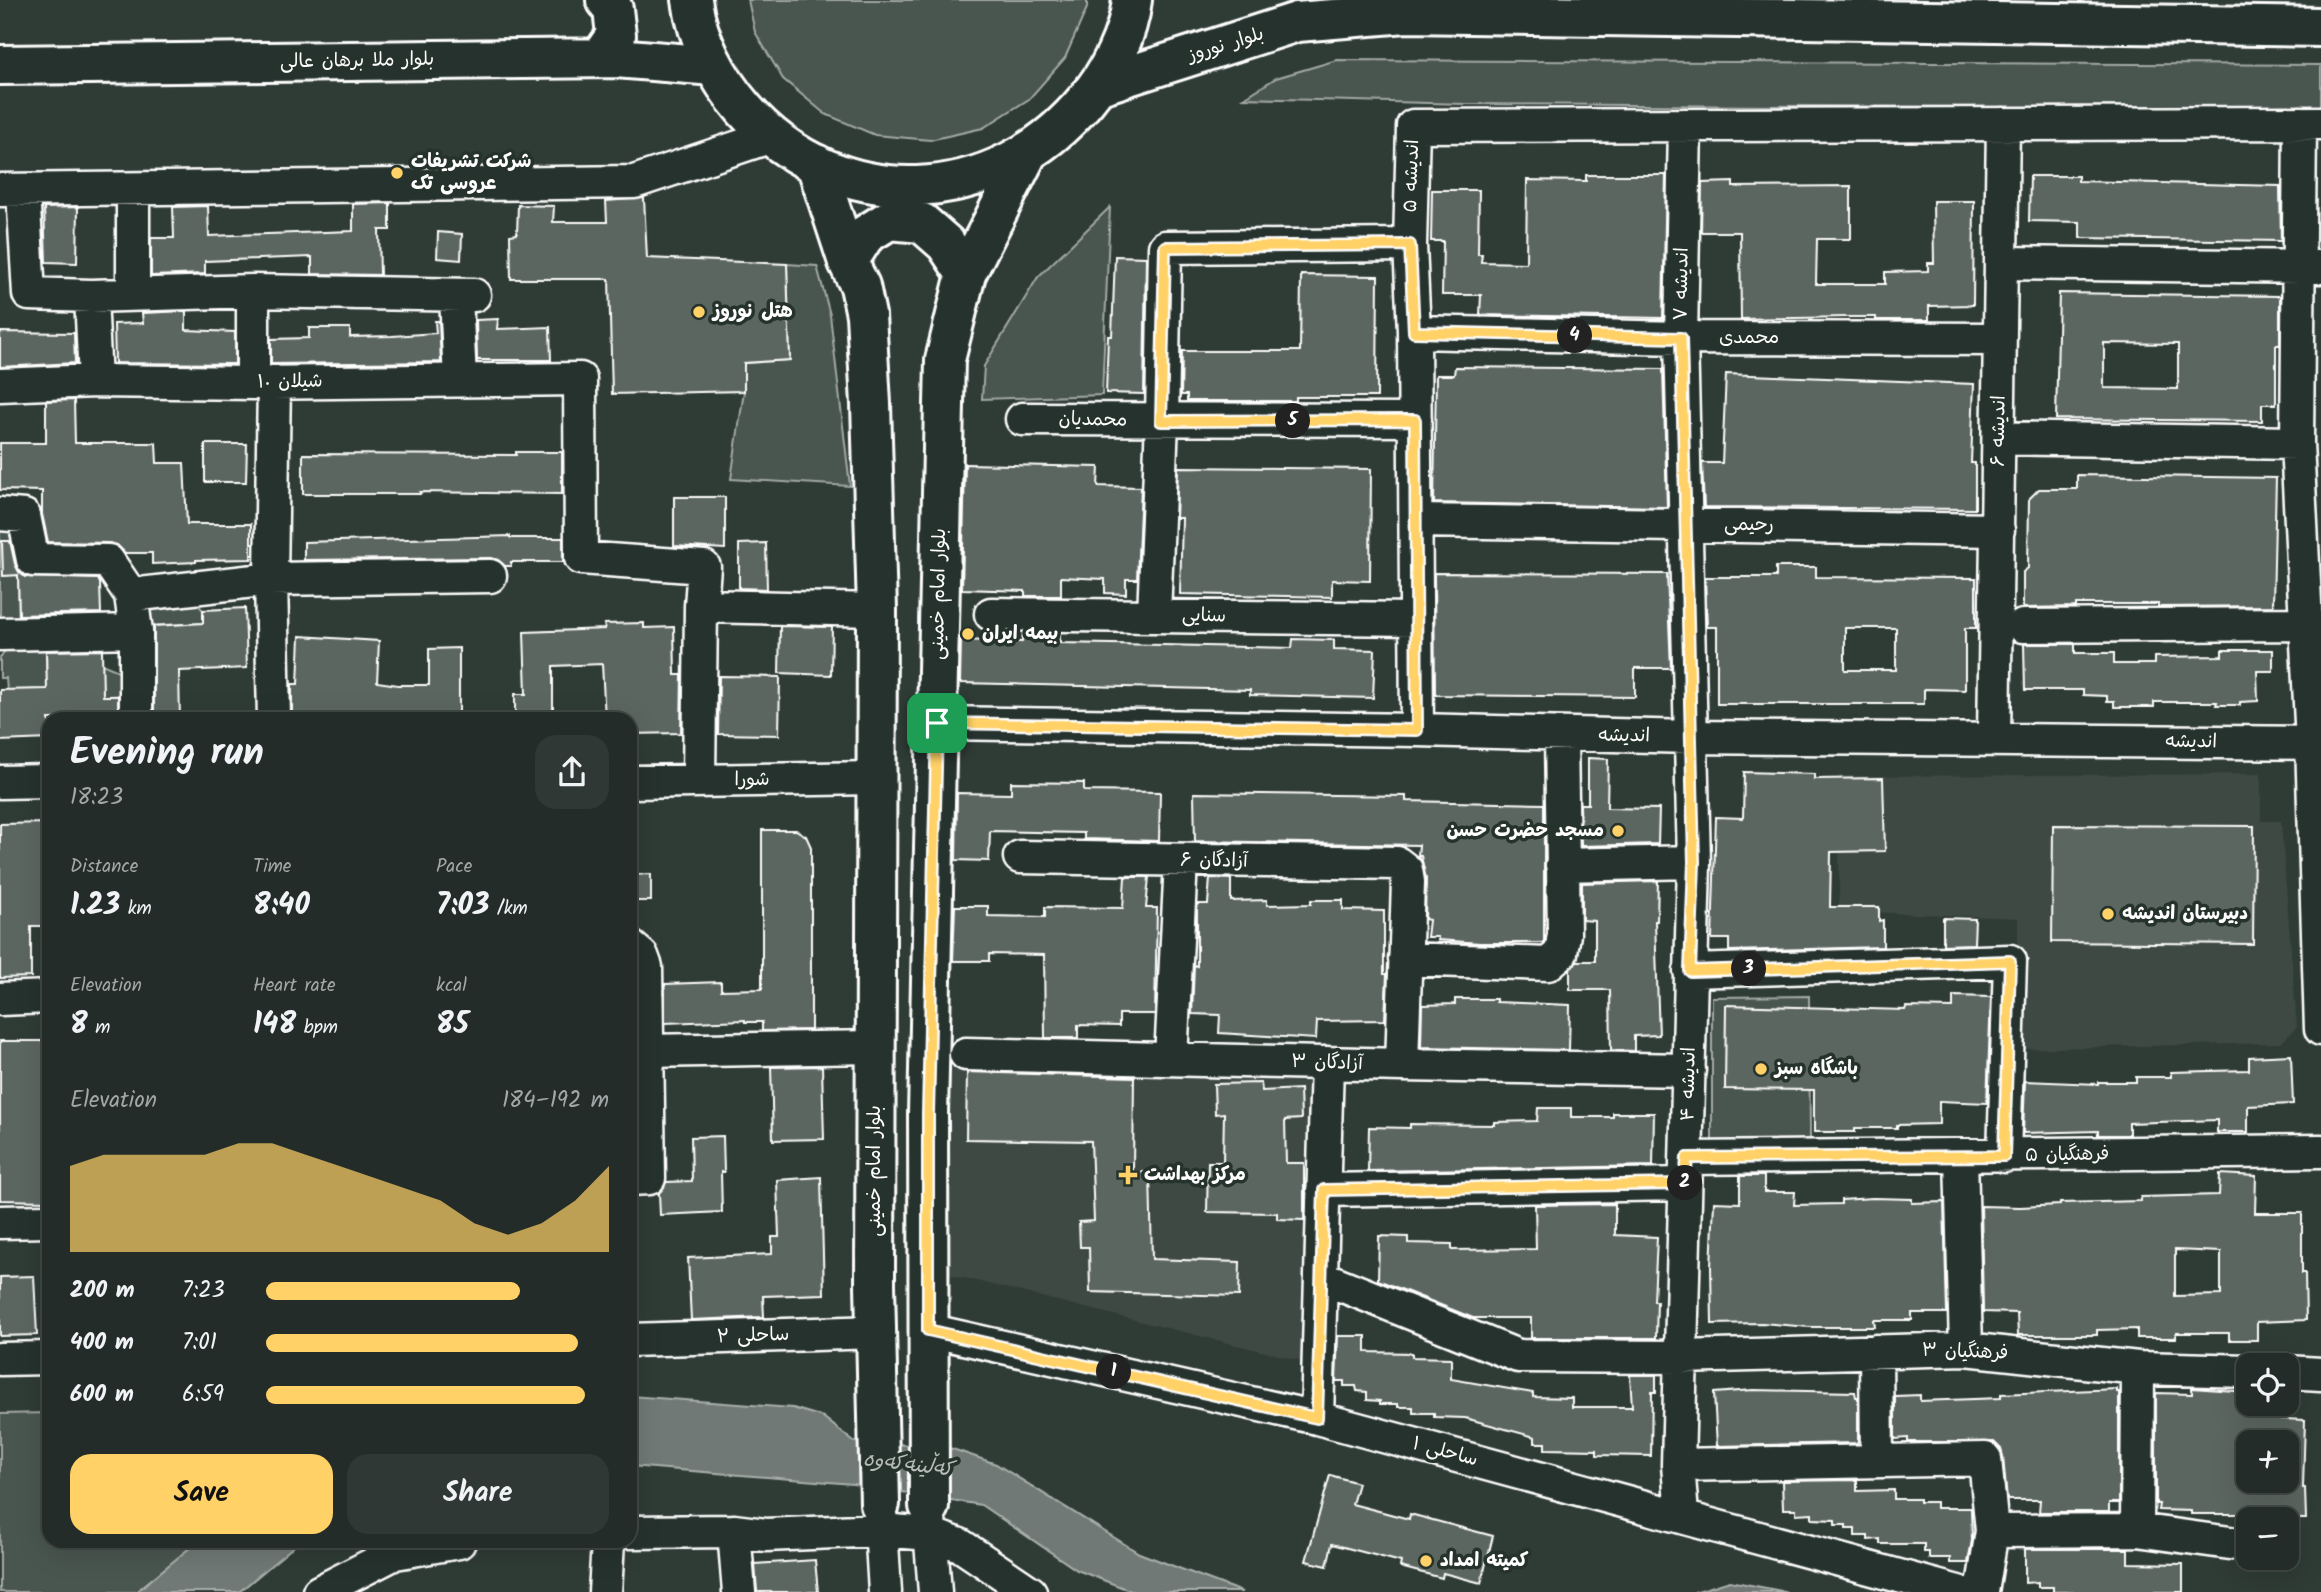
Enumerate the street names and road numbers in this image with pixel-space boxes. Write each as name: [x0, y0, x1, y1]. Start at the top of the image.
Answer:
street label: بلوار نوروز: [1182, 19, 1268, 71]
street label: بلوار ملا برهان عالی: [280, 45, 434, 77]
street label: اندیشه ۵: [1396, 139, 1428, 213]
street label: اندیشه ۷: [1666, 247, 1698, 321]
street label: محمدی: [1719, 323, 1779, 353]
street label: شیلان ۱۰: [257, 366, 323, 398]
street label: اندیشه ۶: [1983, 395, 2015, 467]
street label: محمدیان: [1058, 404, 1128, 436]
street label: رحیمی: [1724, 510, 1774, 540]
street label: بلوار امام خمینی: [923, 528, 955, 660]
street label: سنایی: [1182, 601, 1226, 631]
street label: اندیشه: [1598, 721, 1650, 751]
street label: اندیشه: [2165, 727, 2217, 757]
street label: شورا: [734, 765, 770, 795]
street label: آزادگان ۶: [1180, 845, 1249, 877]
street label: آزادگان ۳: [1291, 1047, 1365, 1079]
street label: اندیشه ۴: [1673, 1047, 1705, 1121]
street label: بلوار امام خمینی: [860, 1105, 890, 1237]
street label: فرهنگیان ۵: [2025, 1139, 2109, 1171]
street label: ساحلی ۲: [716, 1320, 790, 1352]
street label: فرهنگیان ۳: [1921, 1335, 2009, 1369]
street label: ساحلی ۱: [1409, 1429, 1481, 1475]

